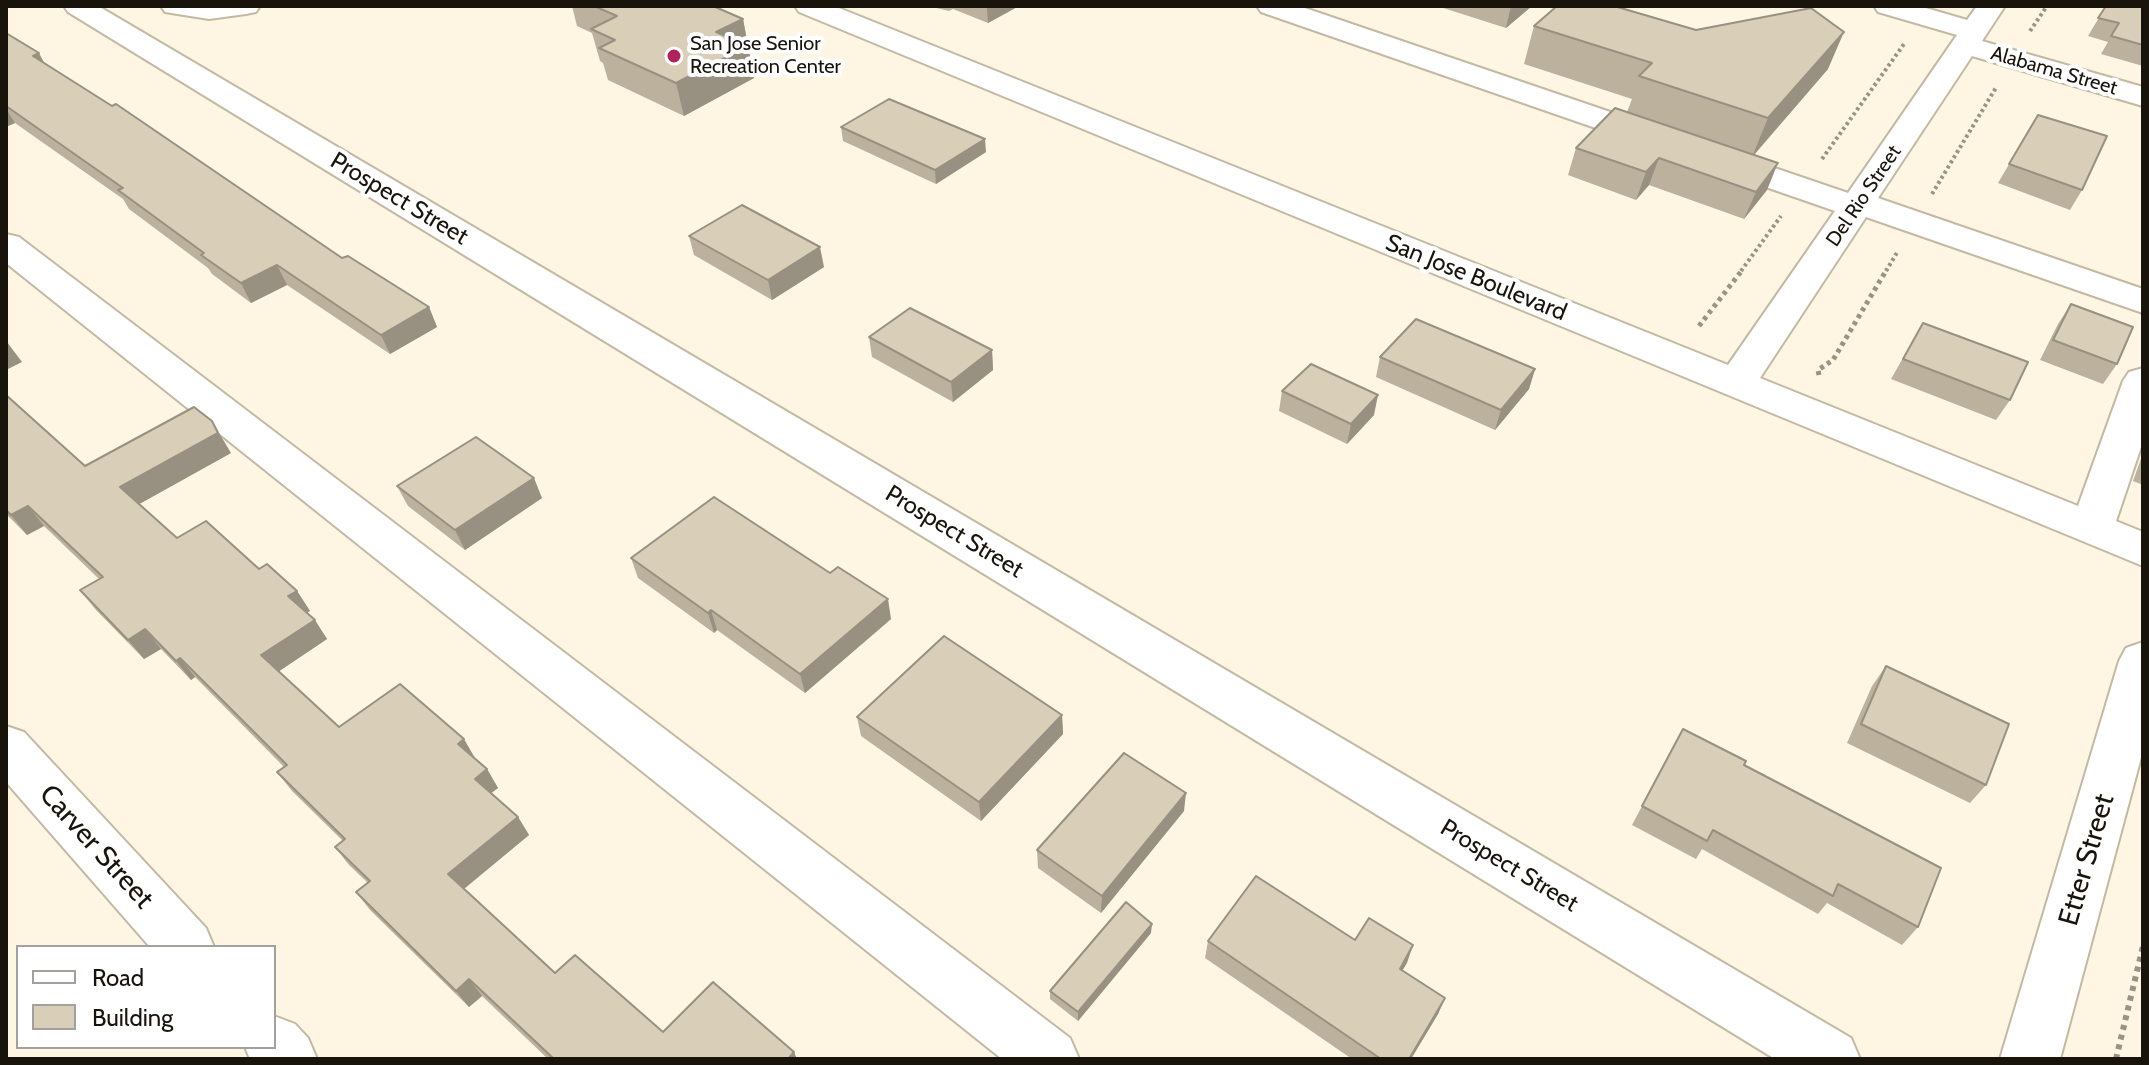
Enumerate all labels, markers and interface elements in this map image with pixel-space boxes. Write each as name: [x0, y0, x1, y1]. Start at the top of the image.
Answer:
place label: San Jose Senior Recreation Center: [690, 32, 841, 79]
street label: Alabama Street: [1988, 42, 2120, 100]
marker: San Jose Senior Recreation Center: [665, 47, 683, 65]
street label: Del Rio Street: [1821, 141, 1907, 251]
street label: Prospect Street: [325, 147, 473, 251]
street label: San Jose Boulevard: [1381, 229, 1571, 327]
street label: Prospect Street: [880, 480, 1028, 584]
street label: Carver Street: [32, 778, 160, 916]
street label: Etter Street: [2052, 790, 2122, 930]
street label: Prospect Street: [1435, 814, 1583, 918]
legend: [16, 945, 276, 1049]
text: Road: [92, 963, 144, 992]
text: Building: [92, 1003, 173, 1032]

